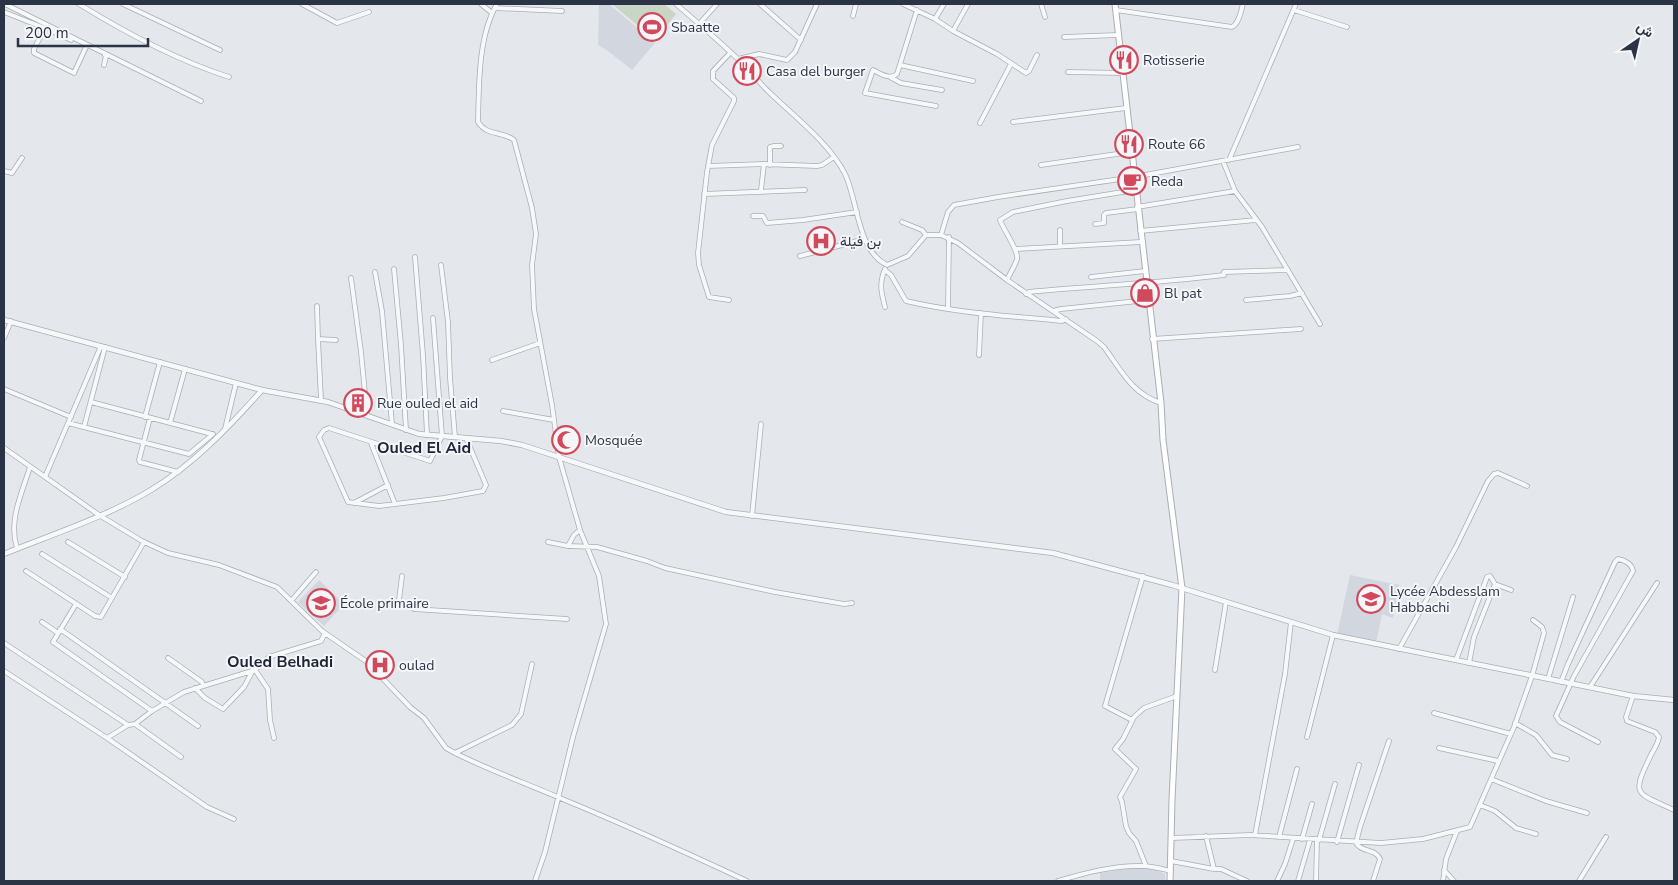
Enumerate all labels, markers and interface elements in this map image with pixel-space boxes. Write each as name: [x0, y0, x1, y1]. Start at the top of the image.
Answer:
sports icon: Sbaatte: [637, 12, 667, 42]
scale bar: [18, 15, 148, 47]
north arrow: [1613, 15, 1663, 65]
text: ش: [1633, 17, 1657, 42]
place label: Sbaatte: [671, 18, 720, 37]
text: 200 m: [25, 23, 69, 43]
restaurant icon: Rotisserie: [1109, 45, 1139, 75]
place label: Rotisserie: [1143, 51, 1205, 70]
restaurant icon: Casa del burger: [732, 56, 762, 86]
place label: Casa del burger: [766, 62, 865, 81]
restaurant icon: Route 66: [1114, 129, 1144, 159]
place label: Route 66: [1148, 135, 1206, 154]
cafe icon: Reda: [1117, 166, 1147, 196]
place label: Reda: [1151, 172, 1183, 191]
hospital icon: بن فيلة: [806, 226, 836, 256]
place label: بن فيلة: [840, 232, 881, 251]
shop icon: Bl pat: [1130, 278, 1160, 308]
place label: Bl pat: [1164, 284, 1202, 303]
building icon: Rue ouled el aid: [343, 388, 373, 418]
place label: Rue ouled el aid: [377, 394, 478, 413]
mosque icon: Mosquée: [551, 425, 581, 455]
place label: Mosquée: [585, 431, 642, 450]
district label: Ouled El Aid: [377, 437, 471, 459]
place label: Lycée Abdesslam Habbachi: [1390, 582, 1500, 617]
school or university icon: Lycée Abdesslam Habbachi: [1356, 584, 1386, 614]
school or university icon: École primaire: [306, 588, 336, 618]
place label: École primaire: [340, 594, 429, 613]
hospital icon: oulad: [365, 650, 395, 680]
district label: Ouled Belhadi: [227, 651, 333, 673]
place label: oulad: [399, 656, 434, 675]

